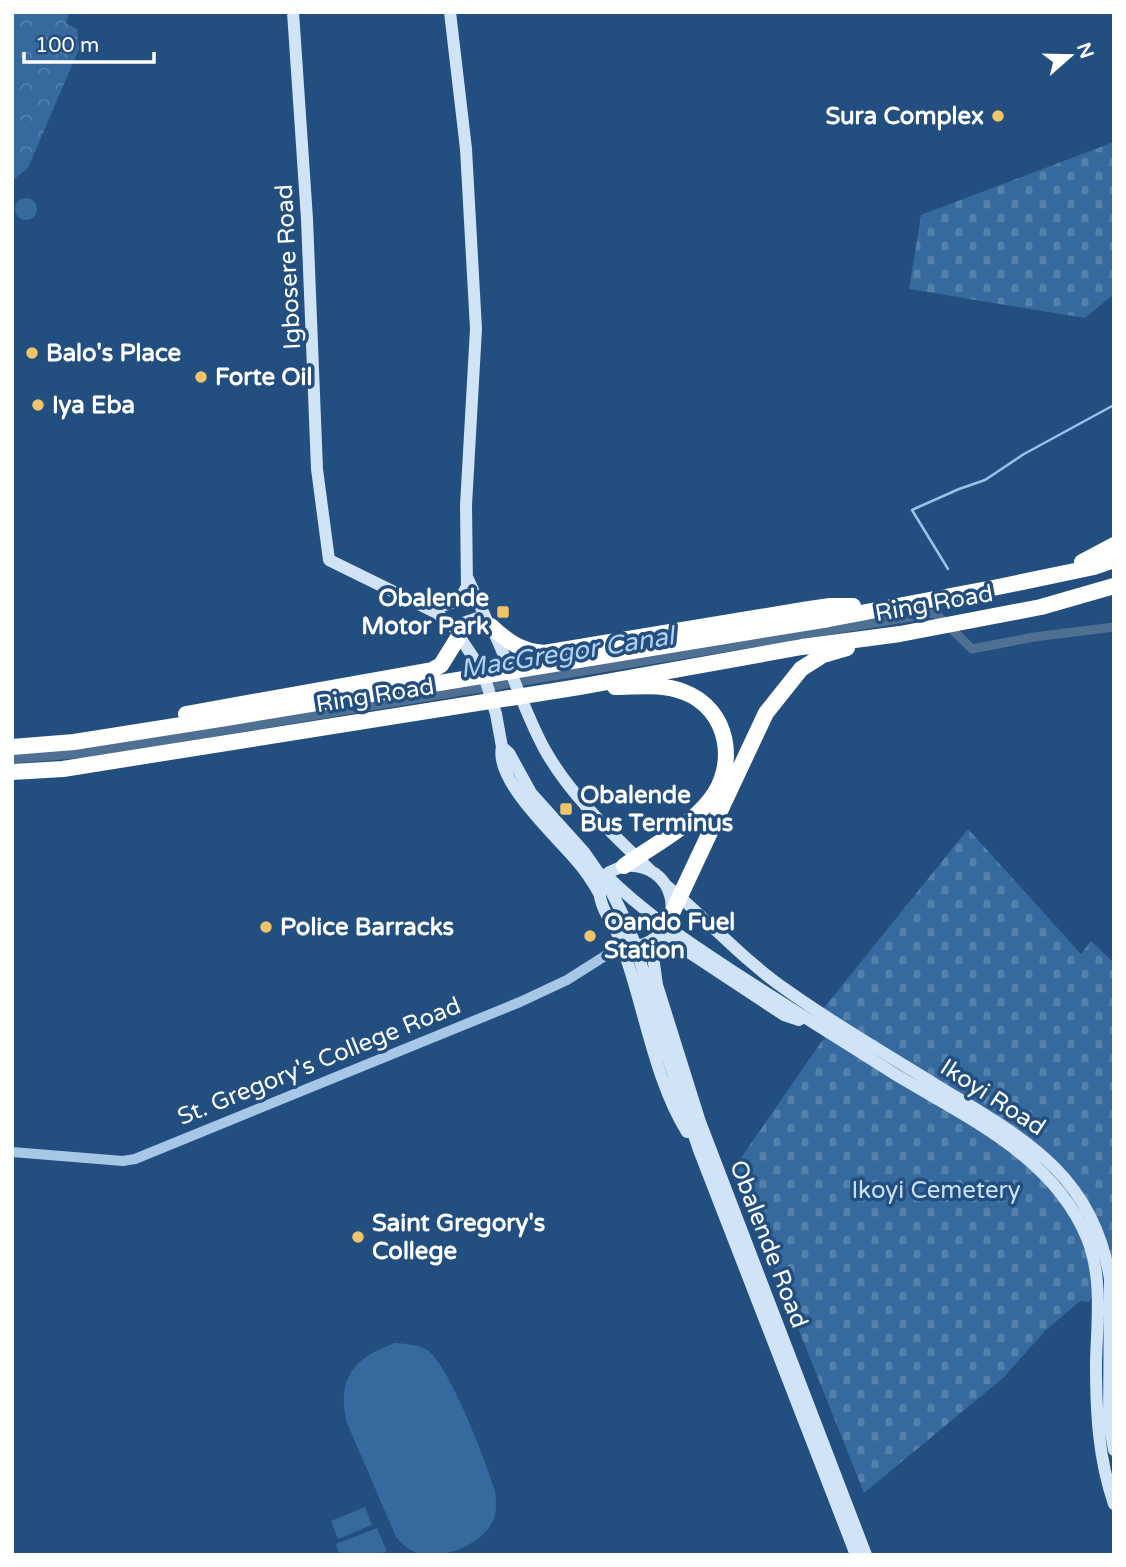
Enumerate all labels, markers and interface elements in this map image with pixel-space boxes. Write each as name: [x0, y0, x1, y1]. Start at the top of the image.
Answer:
scale bar: [24, 21, 154, 65]
north arrow: [1035, 21, 1105, 91]
text: 100 m: [35, 33, 99, 58]
text: N: [1072, 40, 1098, 61]
place label: Sura Complex: [825, 102, 984, 131]
marker: Sura Complex: [990, 108, 1006, 124]
street label: Igbosere Road: [270, 184, 307, 350]
place label: Balo's Place: [46, 339, 182, 368]
marker: Balo's Place: [24, 345, 40, 361]
place label: Forte Oil: [215, 363, 312, 392]
marker: Forte Oil: [193, 369, 209, 385]
place label: Iya Eba: [52, 391, 135, 420]
marker: Iya Eba: [30, 397, 46, 413]
street label: Ring Road: [873, 579, 995, 628]
place label: Obalende Motor Park: [361, 584, 489, 641]
marker: Obalende Motor Park: [495, 604, 511, 620]
water label: MacGregor Canal: [458, 620, 680, 685]
street label: Ring Road: [314, 672, 436, 719]
place label: Obalende Bus Terminus: [580, 781, 733, 838]
marker: Obalende Bus Terminus: [558, 801, 574, 817]
place label: Oando Fuel Station: [604, 908, 735, 965]
place label: Police Barracks: [280, 913, 454, 942]
marker: Police Barracks: [258, 919, 274, 935]
marker: Oando Fuel Station: [582, 928, 598, 944]
street label: St. Gregory's College Road: [173, 991, 465, 1132]
street label: Ikoyi Road: [935, 1053, 1051, 1142]
street label: Obalende Road: [723, 1156, 814, 1332]
park label: Ikoyi Cemetery: [851, 1176, 1021, 1205]
place label: Saint Gregory's College: [372, 1209, 545, 1266]
marker: Saint Gregory's College: [350, 1229, 366, 1245]

